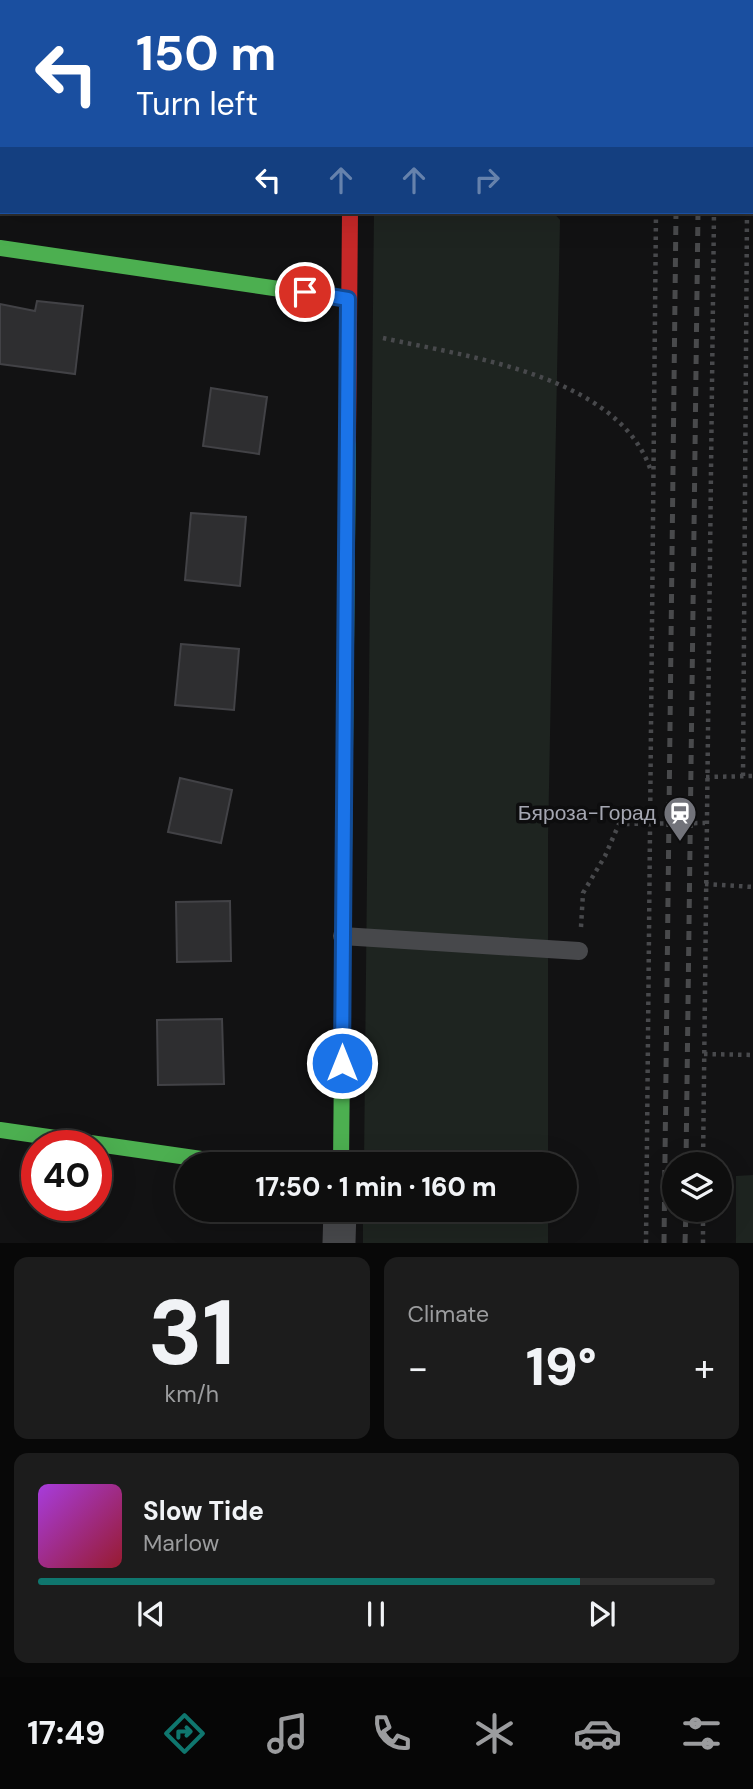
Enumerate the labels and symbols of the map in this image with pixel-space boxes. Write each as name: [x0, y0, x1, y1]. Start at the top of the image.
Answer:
pin: [275, 262, 335, 322]
station icon: Бяроза-Горад: [661, 794, 699, 843]
place label: Бяроза-Горад: [518, 799, 656, 827]
position arrow: [305, 1026, 379, 1100]
speed limit sign: 40: [21, 1130, 112, 1221]

